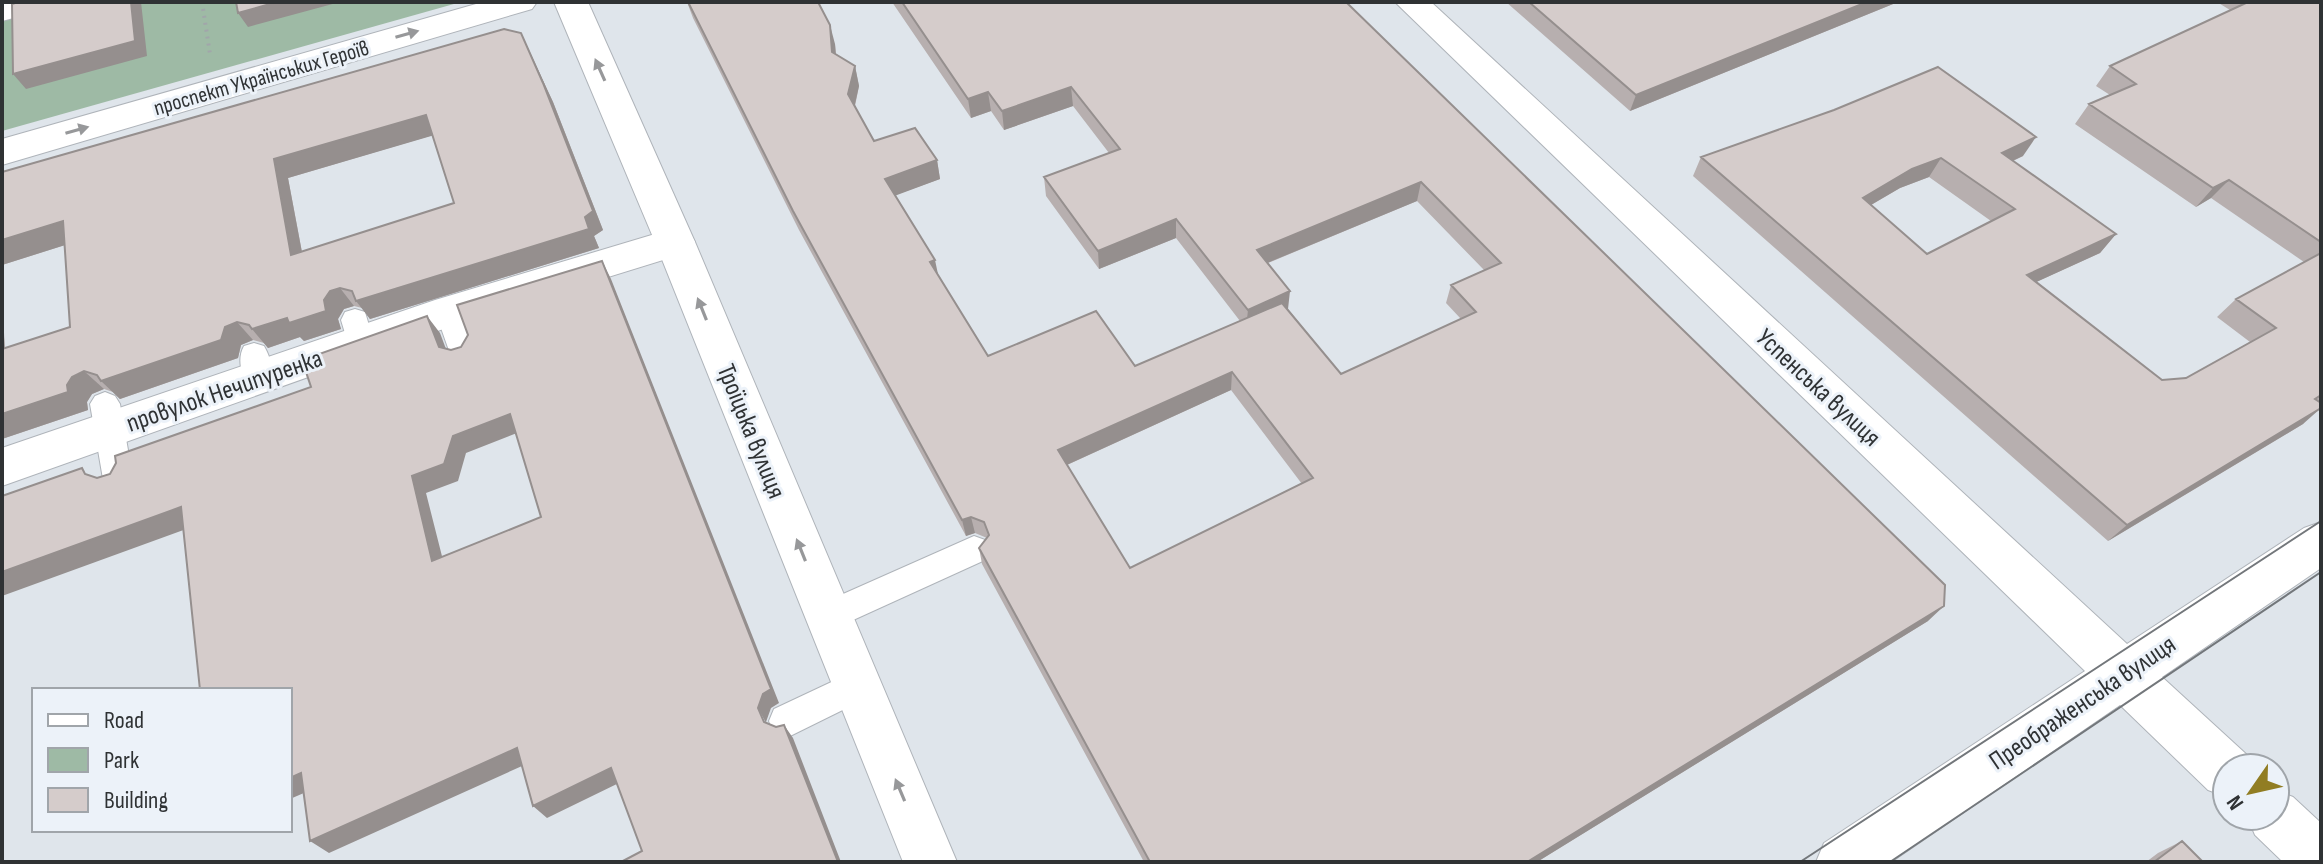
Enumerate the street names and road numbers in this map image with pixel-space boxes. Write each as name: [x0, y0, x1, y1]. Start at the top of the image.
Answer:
street label: проспект Українських Героїв: [151, 35, 372, 122]
street label: Успенська вулиця: [1749, 323, 1887, 454]
street label: провулок Нечипуренка: [122, 343, 327, 439]
street label: Троїцька вулиця: [710, 360, 792, 503]
street label: Преображенська вулиця: [1984, 629, 2182, 777]

